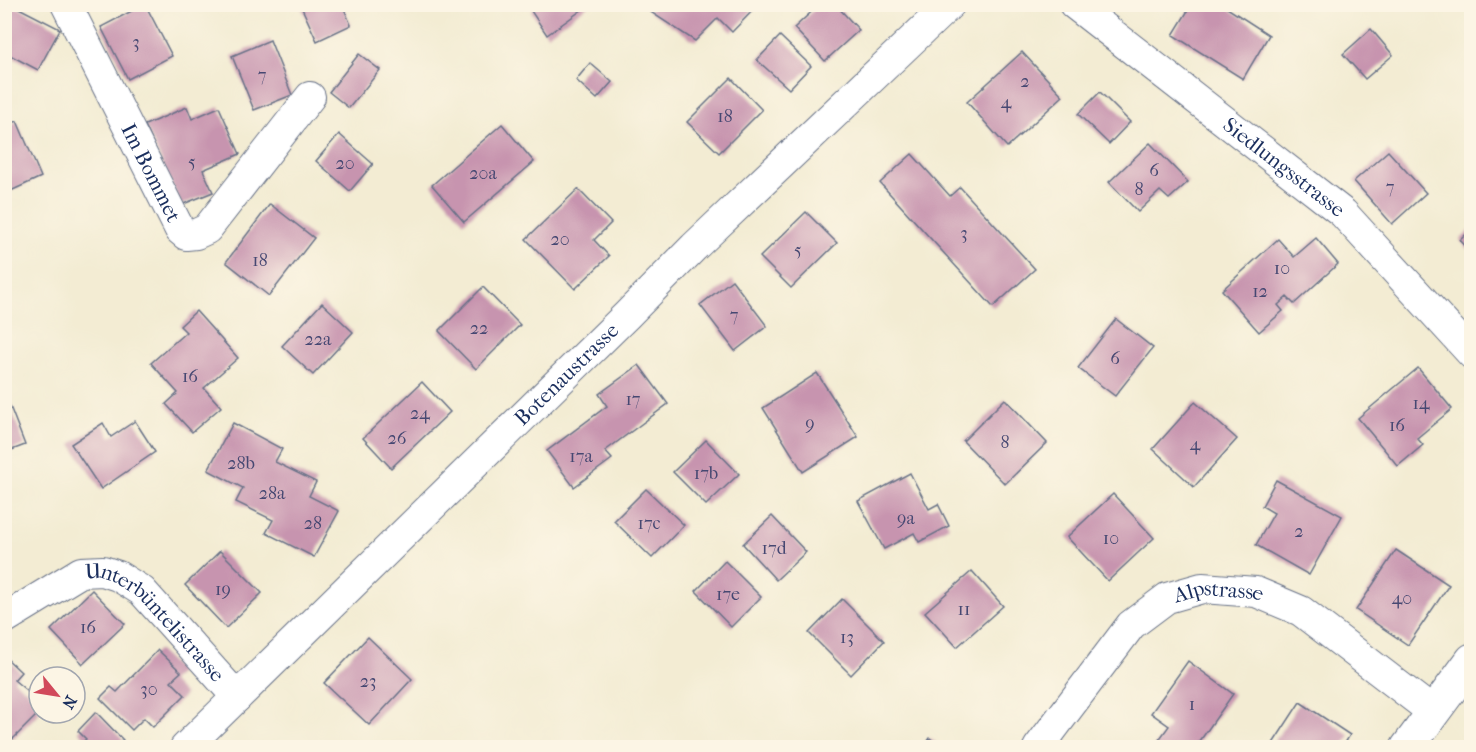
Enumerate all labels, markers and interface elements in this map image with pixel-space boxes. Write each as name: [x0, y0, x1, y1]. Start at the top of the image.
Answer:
house number: 3: [132, 32, 140, 53]
house number: 7: [258, 65, 267, 86]
house number: 2: [1020, 71, 1030, 92]
house number: 4: [1001, 92, 1012, 113]
house number: 18: [717, 106, 733, 127]
street label: Siedlungsstrasse: [1219, 113, 1350, 222]
street label: Im Bommet: [116, 120, 186, 226]
house number: 5: [188, 152, 196, 173]
house number: 20: [335, 153, 355, 174]
house number: 6: [1149, 160, 1159, 181]
house number: 20a: [469, 163, 497, 184]
house number: 7: [1386, 177, 1395, 198]
house number: 8: [1134, 179, 1144, 200]
house number: 3: [960, 223, 968, 244]
house number: 20: [550, 229, 570, 250]
house number: 5: [794, 240, 802, 261]
house number: 18: [252, 250, 268, 271]
house number: 10: [1274, 258, 1290, 279]
house number: 12: [1252, 281, 1268, 302]
house number: 7: [730, 305, 739, 326]
house number: 22: [470, 318, 488, 339]
street label: Botenaustrasse: [510, 318, 623, 430]
house number: 22a: [305, 329, 332, 350]
house number: 6: [1110, 348, 1120, 369]
house number: 16: [182, 366, 198, 387]
house number: 17: [625, 389, 641, 410]
house number: 14: [1412, 393, 1430, 414]
house number: 24: [410, 403, 430, 424]
house number: 9: [805, 413, 815, 434]
house number: 16: [1389, 415, 1405, 436]
house number: 26: [387, 428, 407, 449]
house number: 8: [1000, 432, 1010, 453]
house number: 4: [1190, 434, 1201, 455]
house number: 17a: [569, 446, 593, 467]
house number: 28b: [227, 453, 255, 474]
house number: 17b: [694, 463, 718, 484]
house number: 28a: [259, 483, 286, 504]
house number: 9a: [897, 508, 916, 529]
house number: 28: [304, 513, 322, 534]
house number: 17c: [637, 513, 661, 534]
house number: 2: [1294, 521, 1304, 542]
house number: 10: [1103, 528, 1119, 549]
house number: 17d: [762, 538, 787, 559]
street label: Unterbüntelistrasse: [84, 559, 229, 687]
street label: Alpstrasse: [1170, 576, 1268, 608]
house number: 19: [215, 579, 231, 600]
house number: 17e: [716, 584, 740, 605]
house number: 40: [1392, 588, 1412, 609]
house number: 11: [958, 599, 970, 620]
house number: 16: [80, 617, 96, 638]
house number: 13: [840, 627, 854, 648]
north arrow: [27, 665, 87, 725]
house number: 23: [360, 671, 376, 692]
house number: 30: [140, 679, 158, 700]
text: N: [58, 692, 81, 713]
house number: 1: [1189, 694, 1195, 715]

